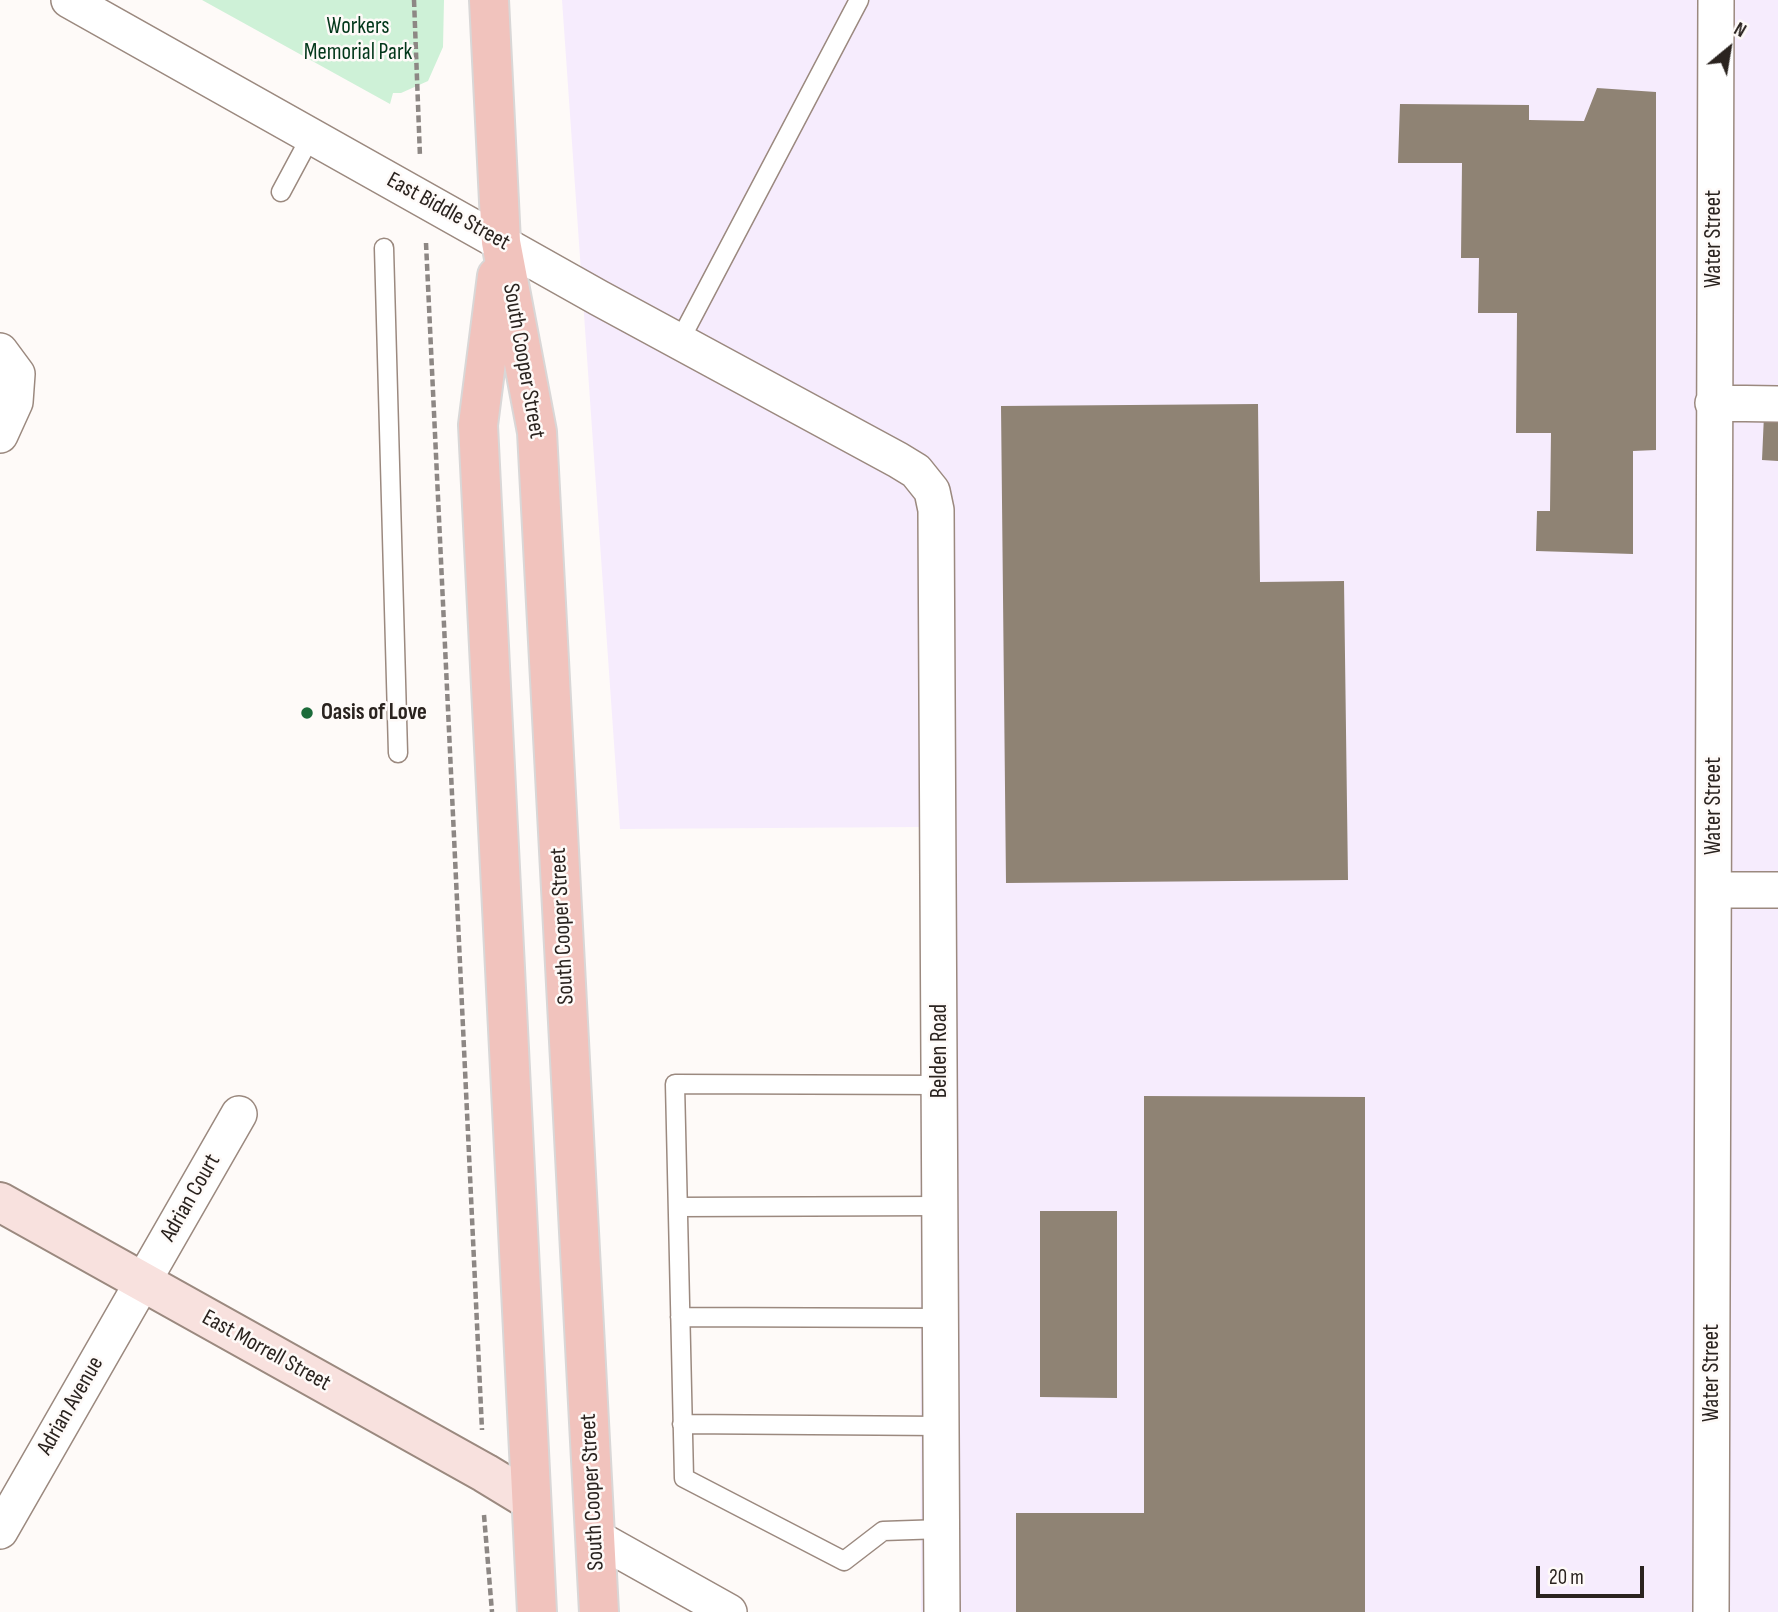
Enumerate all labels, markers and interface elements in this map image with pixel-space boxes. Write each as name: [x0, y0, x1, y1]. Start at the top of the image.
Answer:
park label: Workers Memorial Park: [304, 13, 412, 67]
north arrow: [1694, 14, 1764, 84]
text: N: [1730, 18, 1750, 43]
street label: East Biddle Street: [382, 167, 514, 257]
street label: Water Street: [1700, 190, 1728, 288]
street label: South Cooper Street: [496, 281, 550, 441]
place label: Oasis of Love: [321, 699, 427, 727]
marker: Oasis of Love: [299, 705, 315, 721]
street label: Water Street: [1700, 757, 1728, 855]
street label: South Cooper Street: [545, 847, 581, 1005]
street label: Belden Road: [926, 1004, 954, 1098]
street label: Adrian Court: [155, 1149, 227, 1247]
street label: East Morrell Street: [197, 1304, 335, 1398]
street label: Water Street: [1698, 1324, 1726, 1422]
street label: Adrian Avenue: [32, 1352, 110, 1460]
street label: South Cooper Street: [575, 1413, 611, 1571]
scale bar: [1540, 1552, 1648, 1596]
text: 20 m: [1549, 1565, 1584, 1590]

